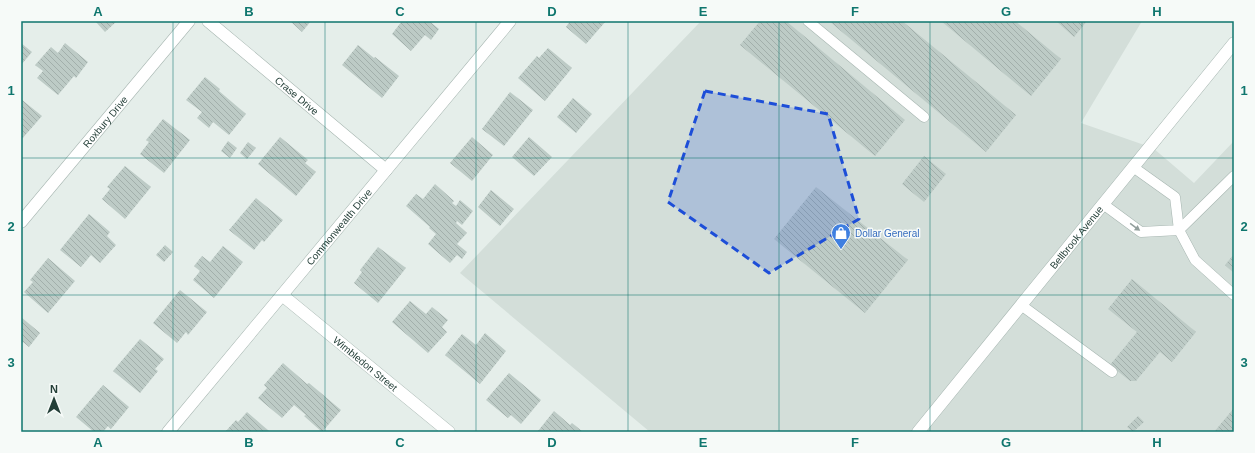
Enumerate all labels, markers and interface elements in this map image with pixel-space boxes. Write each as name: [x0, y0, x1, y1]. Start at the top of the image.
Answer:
text: A: [93, 4, 103, 19]
text: B: [244, 4, 254, 19]
text: C: [395, 4, 405, 19]
text: D: [547, 4, 557, 19]
text: E: [699, 4, 708, 19]
text: F: [851, 4, 859, 19]
text: G: [1001, 4, 1011, 19]
text: H: [1152, 4, 1162, 19]
street label: Crase Drive: [273, 74, 321, 117]
text: 1: [7, 83, 15, 98]
text: 1: [1240, 83, 1248, 98]
street label: Roxbury Drive: [80, 93, 130, 149]
street label: Commonwealth Drive: [304, 186, 374, 267]
street label: Bellbrook Avenue: [1047, 203, 1105, 271]
text: 2: [7, 219, 15, 234]
text: 2: [1240, 219, 1248, 234]
shop icon: Dollar General: [830, 222, 852, 250]
one-way arrow: [1129, 223, 1140, 232]
place label: Dollar General: [855, 228, 919, 239]
street label: Wimbledon Street: [331, 334, 400, 393]
text: 3: [7, 355, 15, 370]
text: 3: [1240, 355, 1248, 370]
north arrow: [34, 379, 74, 419]
text: N: [50, 383, 58, 395]
text: A: [93, 435, 103, 450]
text: B: [244, 435, 254, 450]
text: C: [395, 435, 405, 450]
text: D: [547, 435, 557, 450]
text: E: [699, 435, 708, 450]
text: F: [851, 435, 859, 450]
text: G: [1001, 435, 1011, 450]
text: H: [1152, 435, 1162, 450]

